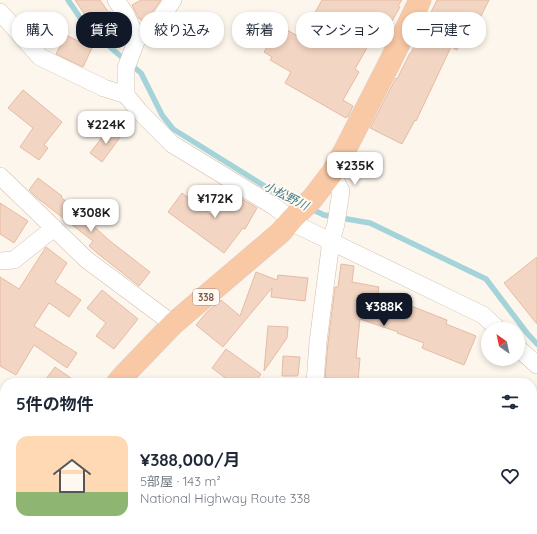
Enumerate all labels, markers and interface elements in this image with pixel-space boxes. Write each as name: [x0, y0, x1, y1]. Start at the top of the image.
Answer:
chip: 購入: [12, 12, 68, 48]
chip: 賃貸: [76, 12, 132, 48]
chip: 絞り込み: [140, 12, 224, 48]
chip: 新着: [232, 12, 288, 48]
chip: マンション: [296, 12, 394, 48]
chip: 一戸建て: [402, 12, 486, 48]
pin: ¥224K: [78, 111, 134, 145]
text: ¥224K: [87, 116, 125, 132]
pin: ¥235K: [327, 152, 383, 186]
text: ¥235K: [336, 157, 374, 173]
water label: 小松野川: [261, 178, 313, 214]
pin: ¥172K: [187, 185, 243, 219]
text: ¥172K: [197, 190, 233, 206]
pin: ¥308K: [63, 199, 119, 233]
text: ¥308K: [72, 204, 110, 220]
road number: 338: [193, 289, 219, 305]
pin: ¥388K: [356, 293, 412, 327]
text: ¥388K: [365, 298, 403, 314]
north arrow: [481, 322, 525, 366]
map controls: [481, 322, 525, 366]
icon: filters: [499, 391, 521, 413]
text: 5件の物件: [16, 393, 94, 414]
text: ¥388,000/月: [140, 449, 241, 470]
icon: home: [48, 452, 96, 500]
icon: heart: [499, 465, 521, 487]
text: 5部屋 · 143 m²: [140, 473, 221, 489]
text: National Highway Route 338: [140, 490, 310, 506]

